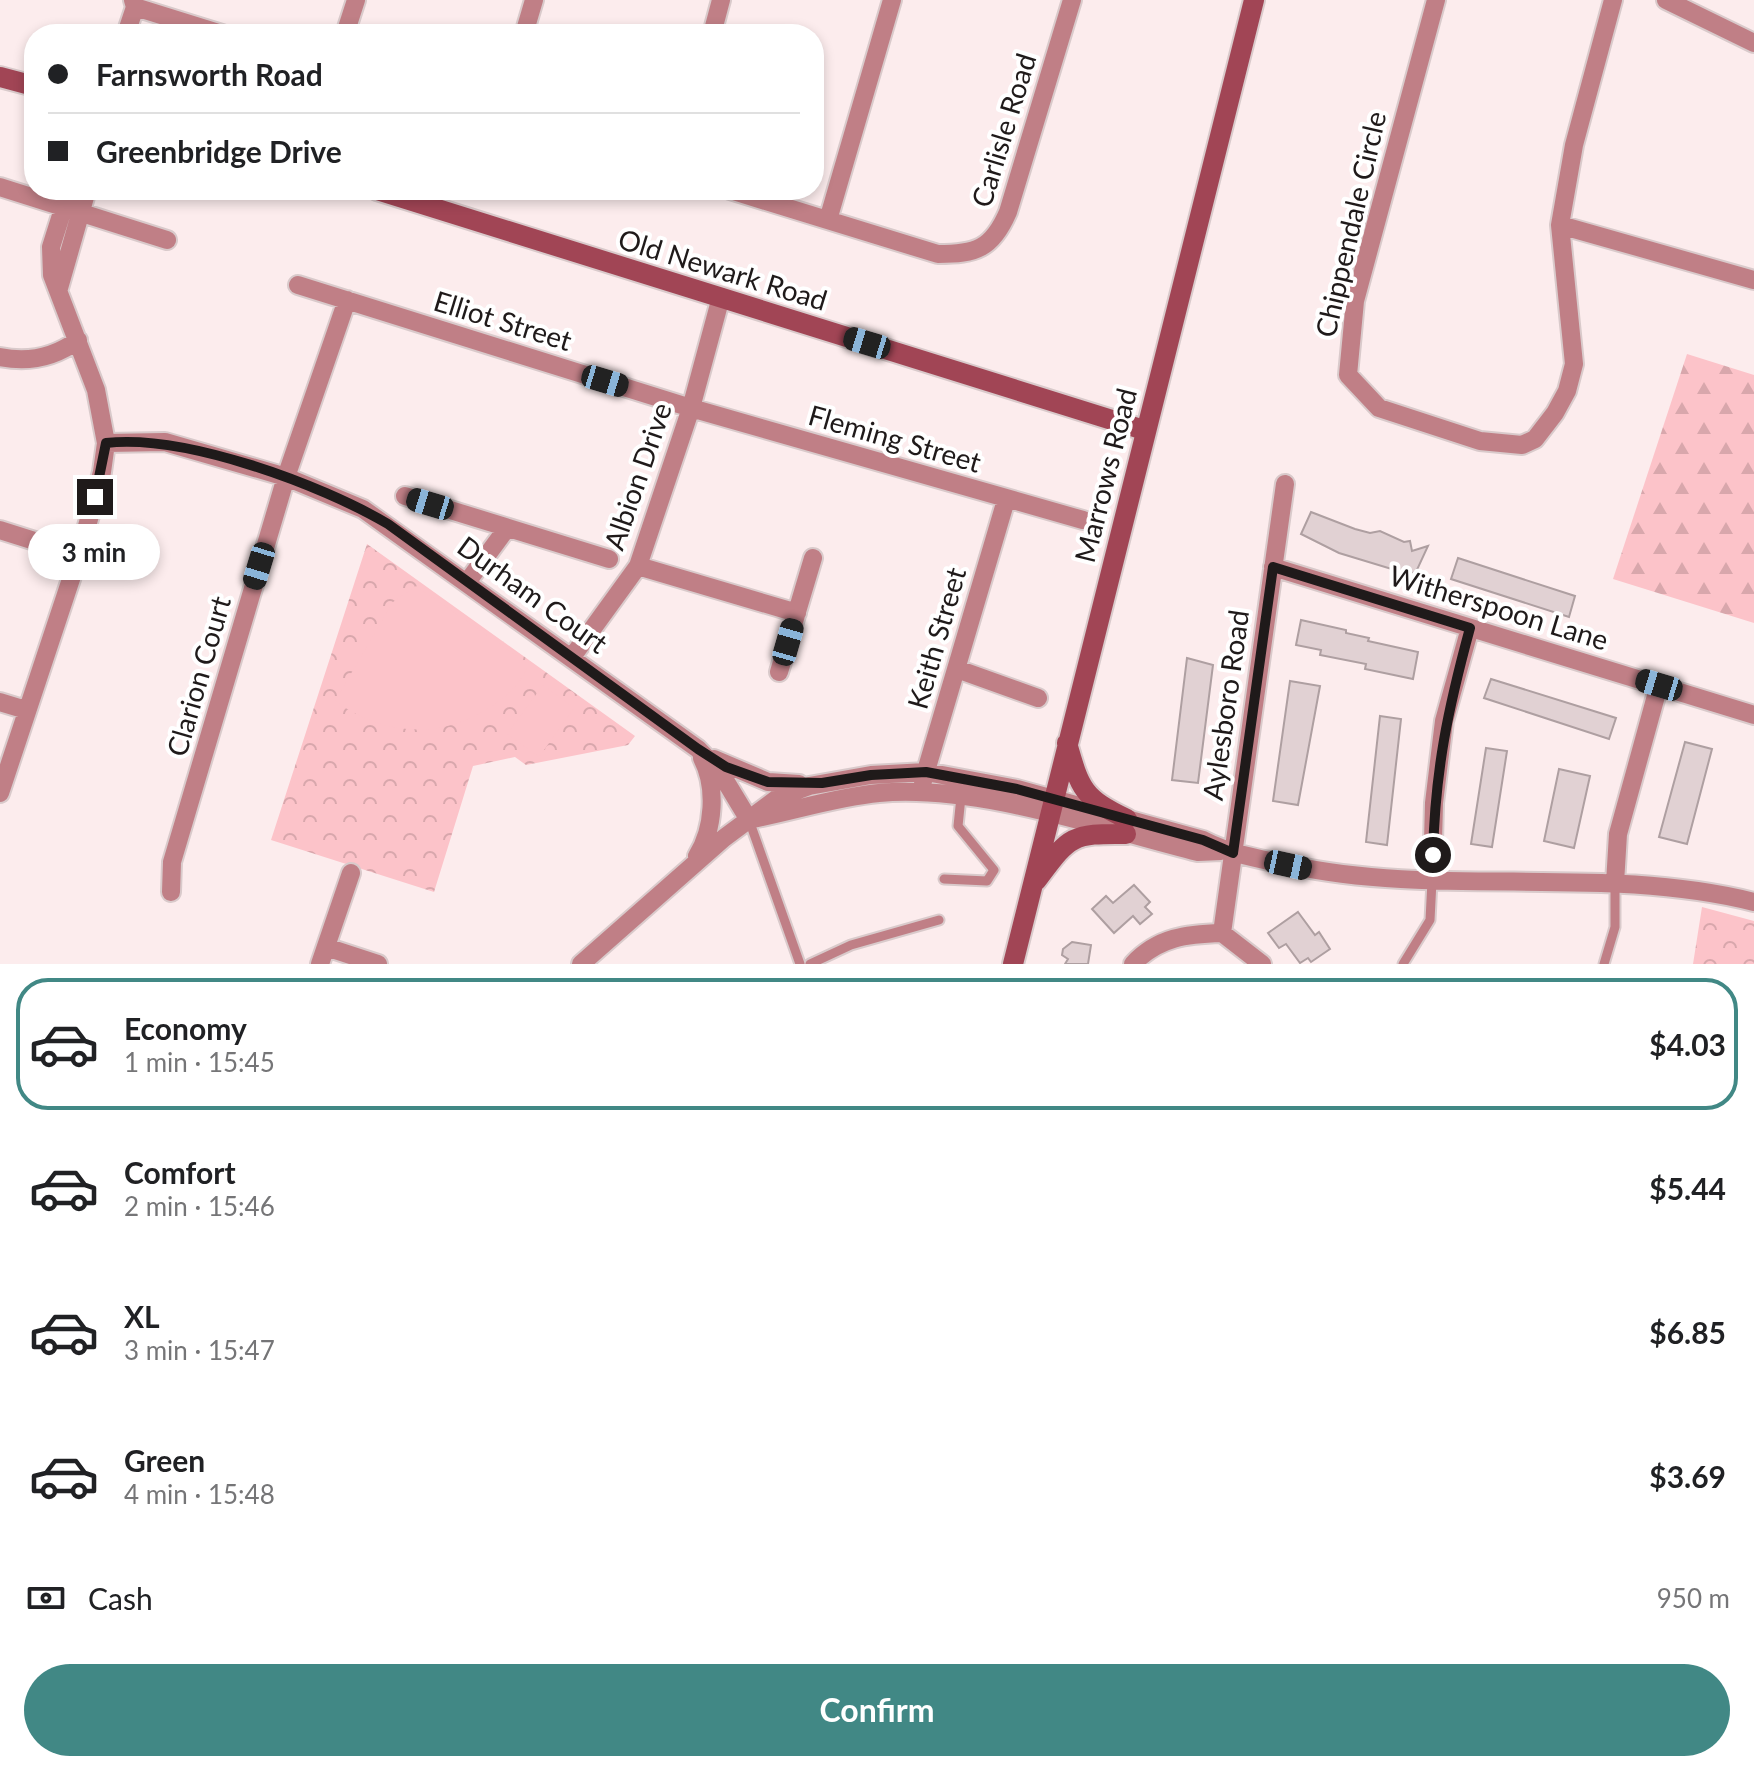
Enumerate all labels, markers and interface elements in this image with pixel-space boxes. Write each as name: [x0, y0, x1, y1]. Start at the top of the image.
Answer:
street label: Carlisle Road: [964, 49, 1042, 211]
text: Farnsworth Road: [96, 56, 323, 92]
street label: Chippendale Circle: [1307, 108, 1393, 340]
text: Greenbridge Drive: [96, 133, 342, 169]
street label: Old Newark Road: [614, 221, 832, 317]
street label: Elliot Street: [430, 283, 576, 357]
car: [841, 325, 893, 361]
car: [579, 363, 631, 399]
street label: Marrows Road: [1067, 384, 1143, 566]
street label: Fleming Street: [805, 397, 985, 479]
street label: Albion Drive: [596, 398, 678, 554]
route end: [77, 479, 113, 515]
car: [404, 486, 456, 522]
callout: 3 min: [29, 525, 161, 581]
street label: Durham Court: [452, 528, 614, 660]
text: 3 min: [62, 536, 126, 568]
car: [241, 540, 277, 592]
street label: Witherspoon Lane: [1385, 558, 1613, 656]
street label: Keith Street: [900, 563, 972, 713]
street label: Clarion Court: [159, 592, 237, 760]
street label: Aylesboro Road: [1195, 608, 1255, 802]
car: [770, 616, 806, 668]
car: [1633, 667, 1685, 703]
route start: [1415, 837, 1451, 873]
car: [1262, 848, 1314, 882]
icon: car: [28, 1008, 100, 1080]
text: Economy: [124, 1010, 247, 1046]
text: $4.03: [1649, 1026, 1726, 1062]
text: 1 min · 15:45: [124, 1046, 275, 1078]
icon: car: [28, 1152, 100, 1224]
text: Comfort: [124, 1154, 236, 1190]
text: $5.44: [1649, 1170, 1726, 1206]
text: 2 min · 15:46: [124, 1190, 275, 1222]
icon: car: [28, 1296, 100, 1368]
text: XL: [124, 1298, 160, 1334]
text: $6.85: [1649, 1314, 1726, 1350]
text: 3 min · 15:47: [124, 1334, 275, 1366]
icon: car: [28, 1440, 100, 1512]
text: Green: [124, 1442, 205, 1478]
text: $3.69: [1649, 1458, 1726, 1494]
text: 4 min · 15:48: [124, 1478, 275, 1510]
icon: cash: [24, 1576, 68, 1620]
text: Cash: [88, 1580, 153, 1616]
text: 950 m: [1657, 1582, 1730, 1614]
button: Confirm: [24, 1664, 1730, 1756]

